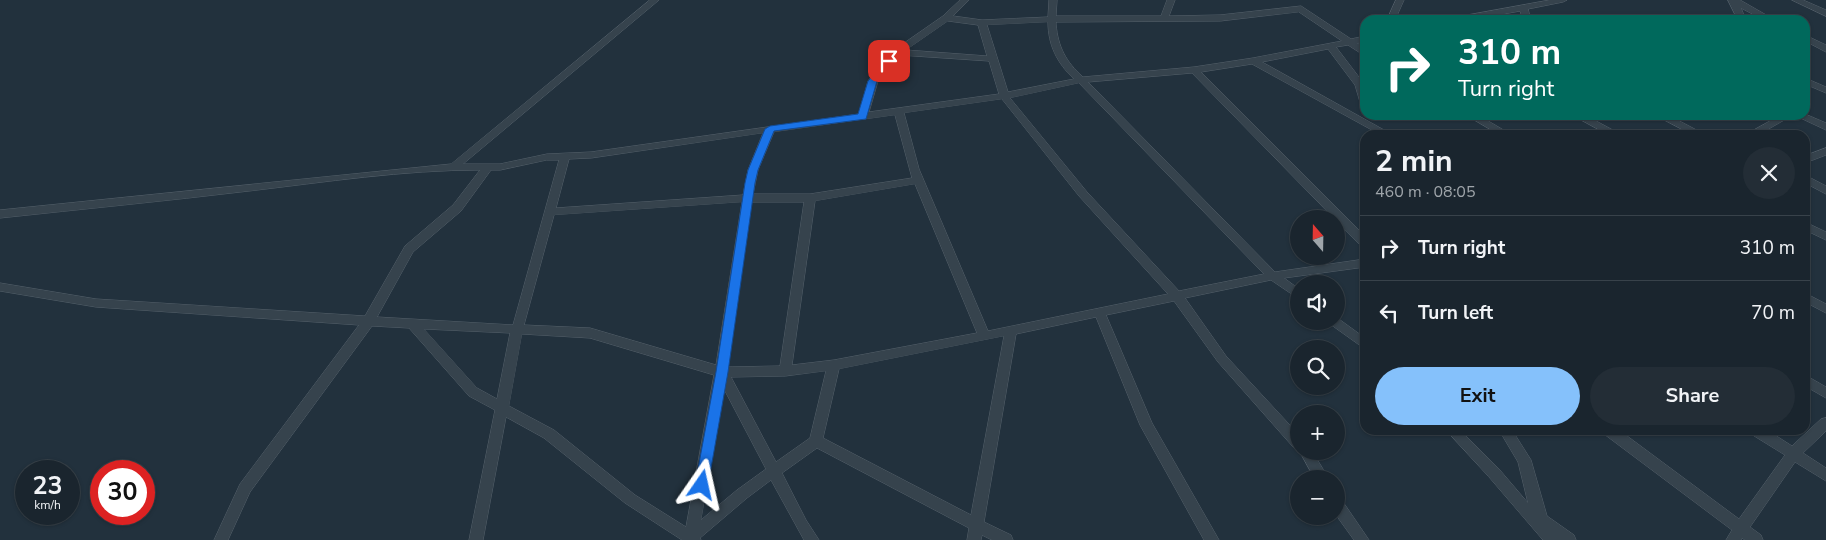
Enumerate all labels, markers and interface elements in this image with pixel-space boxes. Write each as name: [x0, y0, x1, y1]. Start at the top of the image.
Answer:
text: 310 m: [1458, 29, 1561, 76]
icon: right: [1375, 35, 1440, 100]
pin: [868, 40, 910, 82]
icon: arrive: [875, 47, 903, 75]
text: Turn right: [1458, 74, 1554, 104]
text: 2 min: [1375, 141, 1453, 182]
button: close: [1743, 147, 1795, 199]
text: 460 m · 08:05: [1375, 181, 1476, 203]
north arrow: [1290, 210, 1345, 265]
map controls: [1290, 210, 1345, 525]
icon: right: [1375, 234, 1403, 262]
text: Turn right: [1418, 235, 1505, 261]
text: 310 m: [1740, 235, 1795, 261]
button: sound: [1290, 275, 1345, 330]
icon: left: [1375, 299, 1403, 327]
text: Turn left: [1418, 300, 1493, 326]
text: 70 m: [1751, 300, 1795, 326]
button: search: [1290, 340, 1345, 395]
button: Exit: [1375, 367, 1580, 425]
button: Share: [1590, 367, 1795, 425]
button: +: [1290, 405, 1345, 460]
position arrow: [675, 458, 727, 510]
speed limit sign: 30: [90, 460, 155, 525]
text: 23: [32, 469, 63, 503]
button: −: [1290, 470, 1345, 525]
text: km/h: [34, 497, 61, 513]

